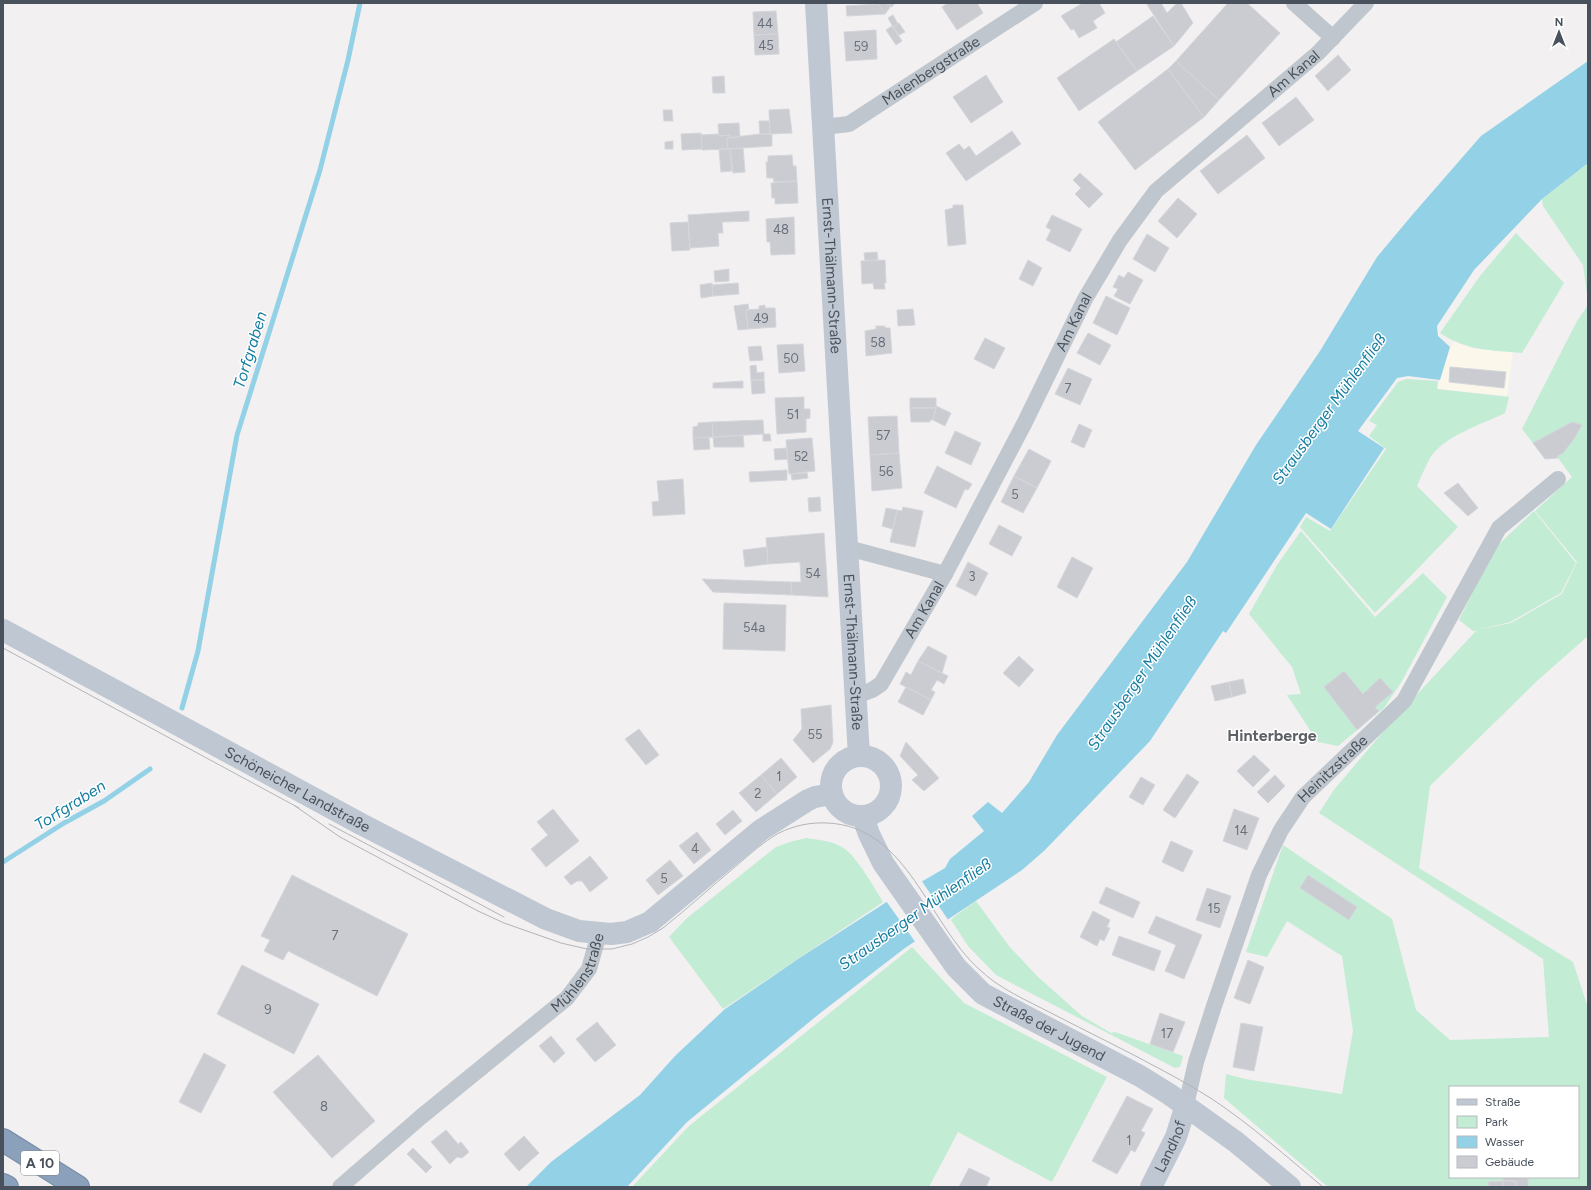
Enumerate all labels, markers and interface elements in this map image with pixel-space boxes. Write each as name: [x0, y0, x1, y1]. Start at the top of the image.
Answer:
north arrow: [1539, 12, 1579, 52]
house number: 44: [757, 16, 773, 31]
text: N: [1555, 16, 1563, 29]
street label: Maienbergstraße: [879, 32, 983, 109]
house number: 45: [758, 38, 774, 53]
house number: 59: [854, 39, 868, 54]
street label: Am Kanal: [1264, 47, 1323, 101]
street label: Ernst-Thälmann-Straße: [818, 197, 845, 354]
house number: 48: [773, 222, 789, 237]
street label: Am Kanal: [1052, 290, 1096, 354]
water label: Torfgraben: [229, 309, 271, 391]
house number: 49: [753, 311, 769, 326]
water label: Strausberger Mühlenfließ: [1268, 330, 1390, 488]
house number: 58: [870, 335, 886, 350]
house number: 50: [783, 351, 799, 366]
house number: 7: [1065, 381, 1072, 396]
house number: 51: [787, 407, 799, 422]
house number: 57: [876, 428, 890, 443]
house number: 52: [794, 449, 808, 464]
house number: 56: [879, 464, 893, 479]
house number: 5: [1011, 487, 1019, 502]
house number: 54: [805, 566, 821, 581]
house number: 3: [968, 569, 976, 584]
street label: Ernst-Thälmann-Straße: [840, 573, 867, 731]
street label: Am Kanal: [901, 578, 948, 641]
water label: Strausberger Mühlenfließ: [1083, 592, 1201, 754]
house number: 54a: [743, 620, 765, 635]
district label: Hinterberge: [1227, 726, 1317, 745]
house number: 55: [808, 727, 822, 742]
street label: Heinitzstraße: [1294, 731, 1371, 806]
street label: Schöneicher Landstraße: [222, 743, 373, 836]
house number: 1: [776, 769, 782, 784]
water label: Torfgraben: [31, 776, 109, 834]
house number: 2: [754, 786, 762, 801]
house number: 14: [1234, 823, 1248, 838]
house number: 4: [691, 841, 699, 856]
water label: Strausberger Mühlenfließ: [835, 854, 995, 974]
house number: 5: [660, 871, 668, 886]
house number: 15: [1208, 901, 1220, 916]
house number: 7: [332, 928, 339, 943]
street label: Mühlenstraße: [547, 931, 608, 1016]
street label: Straße der Jugend: [990, 992, 1108, 1065]
house number: 9: [264, 1002, 272, 1017]
house number: 17: [1161, 1026, 1173, 1041]
legend: [1449, 1086, 1579, 1178]
text: Straße: [1485, 1095, 1521, 1109]
house number: 8: [320, 1099, 328, 1114]
text: Park: [1485, 1115, 1508, 1129]
street label: Landhof: [1151, 1118, 1190, 1175]
house number: 1: [1126, 1133, 1132, 1148]
text: Wasser: [1485, 1135, 1524, 1149]
road number: A 10: [21, 1151, 59, 1175]
text: Gebäude: [1485, 1155, 1535, 1169]

